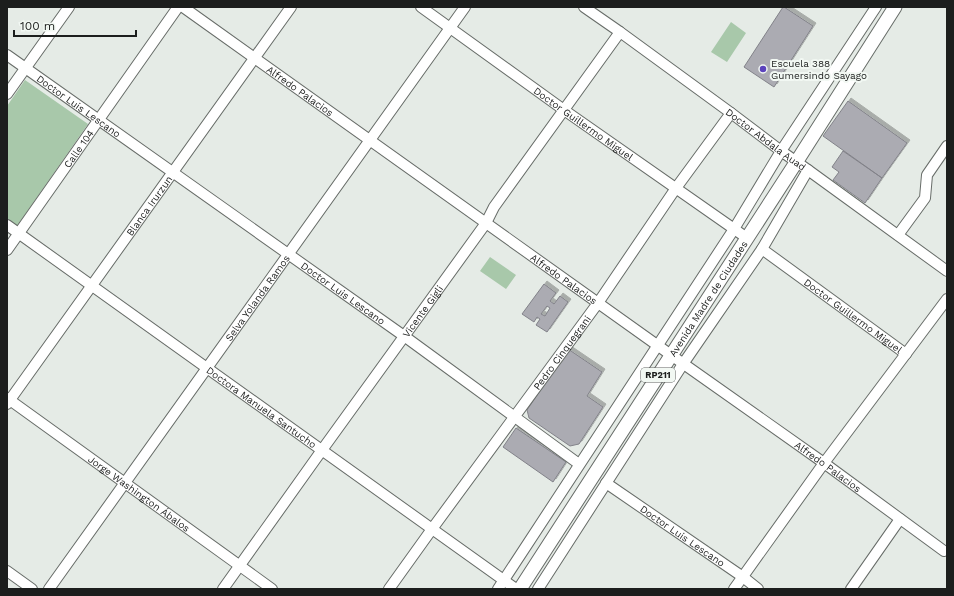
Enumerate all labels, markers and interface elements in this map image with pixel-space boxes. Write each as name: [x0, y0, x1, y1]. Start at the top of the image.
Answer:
scale bar: [14, 12, 136, 38]
text: 100 m: [20, 19, 55, 33]
place label: Escuela 388 Gumersindo Sayago: [771, 58, 867, 81]
street label: Alfredo Palacios: [265, 63, 336, 118]
marker: Escuela 388 Gumersindo Sayago: [758, 64, 768, 74]
street label: Doctor Luis Lescano: [35, 72, 123, 139]
street label: Doctor Guillermo Miguel: [532, 85, 635, 162]
street label: Doctor Abdala Auad: [724, 106, 808, 172]
street label: Calle 104: [61, 127, 96, 170]
street label: Blanca Irurzun: [124, 174, 174, 238]
street label: Avenida Madre de Ciudades: [667, 239, 749, 358]
street label: Alfredo Palacios: [529, 251, 599, 306]
street label: Selva Yolanda Ramos: [223, 253, 292, 343]
street label: Doctor Luis Lescano: [299, 260, 387, 326]
street label: Doctor Guillermo Miguel: [802, 276, 905, 355]
street label: Vicente Gigli: [400, 283, 445, 339]
street label: Pedro Cinquegrani: [531, 313, 593, 392]
street label: Doctora Manuela Santucho: [205, 364, 319, 450]
road number: RP211: [641, 368, 675, 382]
street label: Alfredo Palacios: [793, 439, 863, 494]
street label: Jorge Washington Ábalos: [86, 453, 192, 534]
street label: Doctor Luis Lescano: [638, 503, 727, 568]

